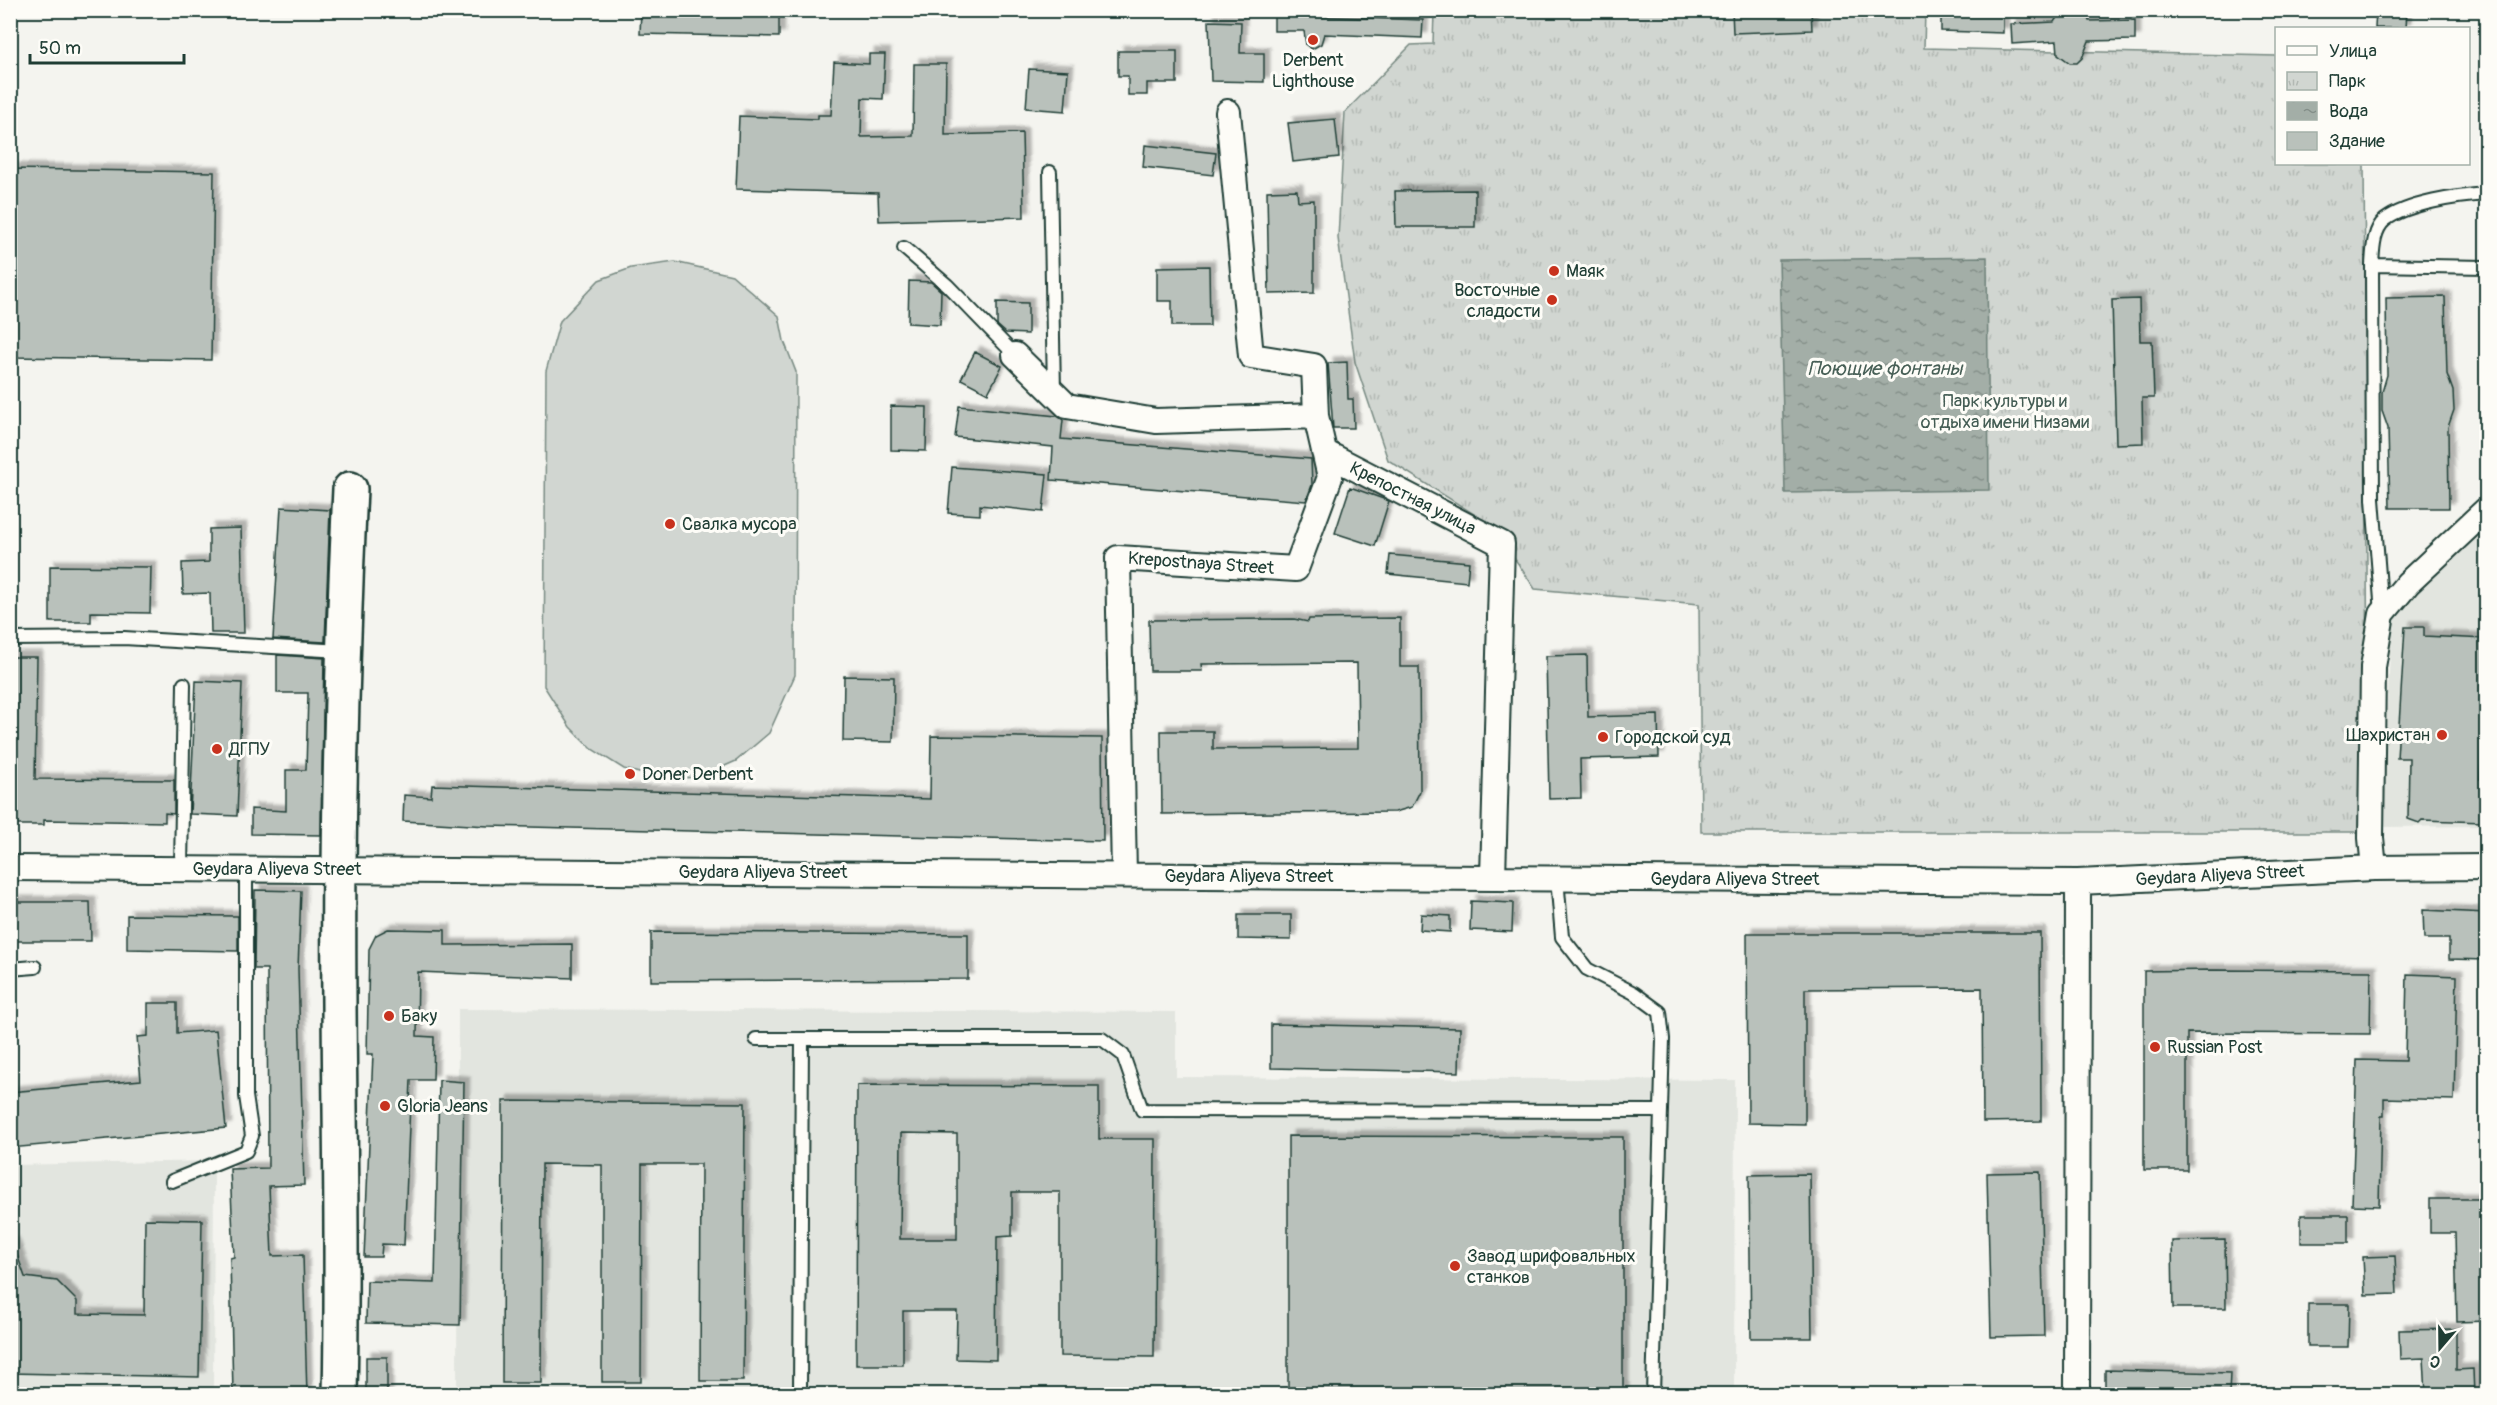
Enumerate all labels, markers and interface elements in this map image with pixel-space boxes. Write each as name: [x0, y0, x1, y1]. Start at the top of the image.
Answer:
scale bar: [30, 27, 184, 65]
legend: [2275, 27, 2470, 165]
marker: Derbent Lighthouse: [1306, 33, 1320, 47]
text: 50 m: [39, 37, 81, 60]
text: Улица: [2329, 40, 2377, 63]
place label: Derbent Lighthouse: [1272, 49, 1354, 93]
text: Парк: [2329, 70, 2366, 93]
text: Вода: [2329, 100, 2368, 123]
text: Здание: [2329, 130, 2385, 153]
place label: Маяк: [1566, 260, 1605, 283]
marker: Маяк: [1547, 264, 1561, 278]
place label: Восточные сладости: [1454, 279, 1540, 323]
marker: Восточные сладости: [1545, 293, 1559, 307]
water label: Поющие фонтаны: [1808, 356, 1964, 381]
park label: Парк культуры и отдыха имени Низами: [1921, 390, 2089, 434]
street label: Крепостная улица: [1346, 457, 1480, 540]
place label: Свалка мусора: [682, 513, 797, 536]
marker: Свалка мусора: [663, 517, 677, 531]
street label: Krepostnaya Street: [1127, 547, 1276, 580]
place label: Шахристан: [2346, 724, 2430, 747]
place label: Городской суд: [1615, 726, 1731, 749]
marker: Шахристан: [2435, 728, 2449, 742]
marker: Городской суд: [1596, 730, 1610, 744]
place label: ДГПУ: [228, 738, 270, 761]
marker: ДГПУ: [210, 742, 224, 756]
place label: Doner Derbent: [642, 763, 754, 786]
marker: Doner Derbent: [623, 767, 637, 781]
street label: Geydara Aliyeva Street: [192, 858, 362, 881]
street label: Geydara Aliyeva Street: [2135, 860, 2306, 891]
street label: Geydara Aliyeva Street: [678, 861, 848, 884]
street label: Geydara Aliyeva Street: [1164, 865, 1334, 888]
street label: Geydara Aliyeva Street: [1650, 868, 1820, 891]
place label: Баку: [401, 1005, 437, 1028]
marker: Баку: [382, 1009, 396, 1023]
place label: Russian Post: [2167, 1036, 2263, 1059]
marker: Russian Post: [2148, 1040, 2162, 1054]
place label: Gloria Jeans: [397, 1095, 488, 1118]
marker: Gloria Jeans: [378, 1099, 392, 1113]
place label: Завод шрифовальных станков: [1467, 1245, 1636, 1289]
marker: Завод шрифовальных станков: [1448, 1259, 1462, 1273]
north arrow: [2410, 1318, 2470, 1378]
text: С: [2427, 1350, 2443, 1372]

